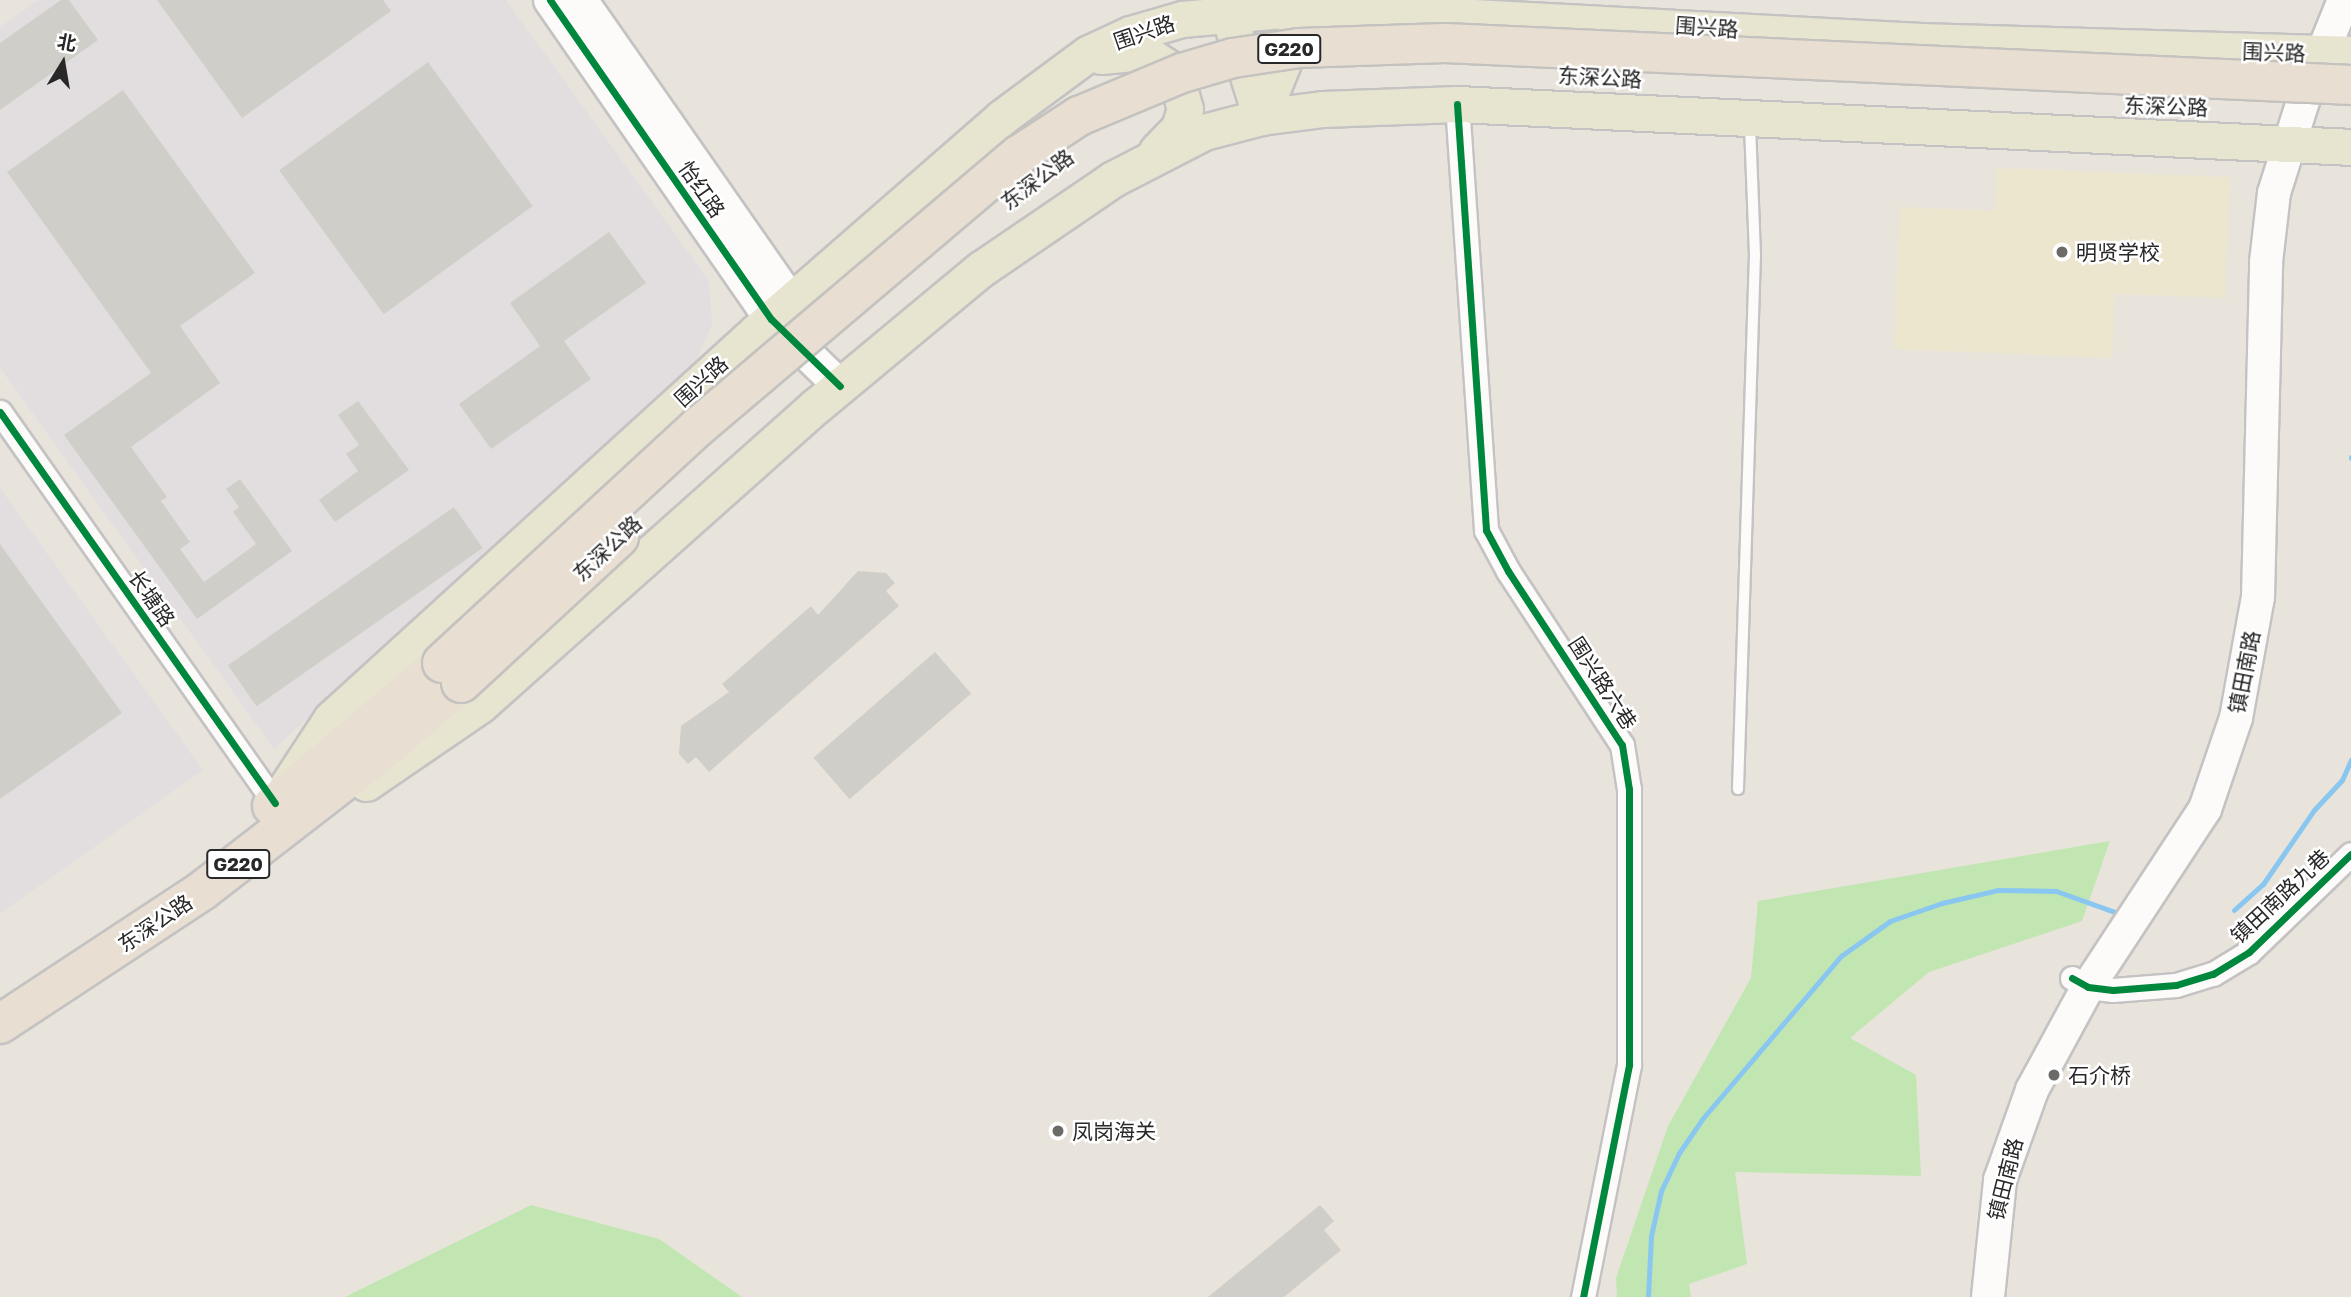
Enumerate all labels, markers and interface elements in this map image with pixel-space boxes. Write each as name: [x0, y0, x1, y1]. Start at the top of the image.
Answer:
street label: 围兴路: [1110, 10, 1178, 54]
street label: 围兴路: [1675, 12, 1739, 42]
north arrow: [28, 28, 98, 98]
text: 北: [56, 29, 79, 55]
road number: G220: [1256, 34, 1322, 64]
street label: 围兴路: [2242, 38, 2306, 66]
street label: 东深公路: [1557, 62, 1643, 92]
street label: 东深公路: [2124, 92, 2208, 120]
street label: 东深公路: [996, 144, 1078, 214]
street label: 怡红路: [674, 156, 730, 222]
place label: 明贤学校: [2076, 239, 2160, 265]
marker: 明贤学校: [2054, 244, 2070, 260]
street label: 围兴路: [669, 351, 733, 411]
street label: 东深公路: [568, 510, 646, 586]
street label: 长塘路: [124, 565, 180, 631]
street label: 镇田南路: [2224, 628, 2264, 716]
street label: 围兴路六巷: [1564, 632, 1642, 734]
street label: 镇田南路九巷: [2225, 844, 2335, 948]
road number: G220: [205, 848, 271, 880]
street label: 东深公路: [113, 889, 197, 957]
place label: 石介桥: [2068, 1062, 2131, 1088]
marker: 石介桥: [2046, 1067, 2062, 1083]
place label: 凤岗海关: [1072, 1118, 1156, 1144]
marker: 凤岗海关: [1050, 1123, 1066, 1139]
street label: 镇田南路: [1983, 1135, 2027, 1223]

